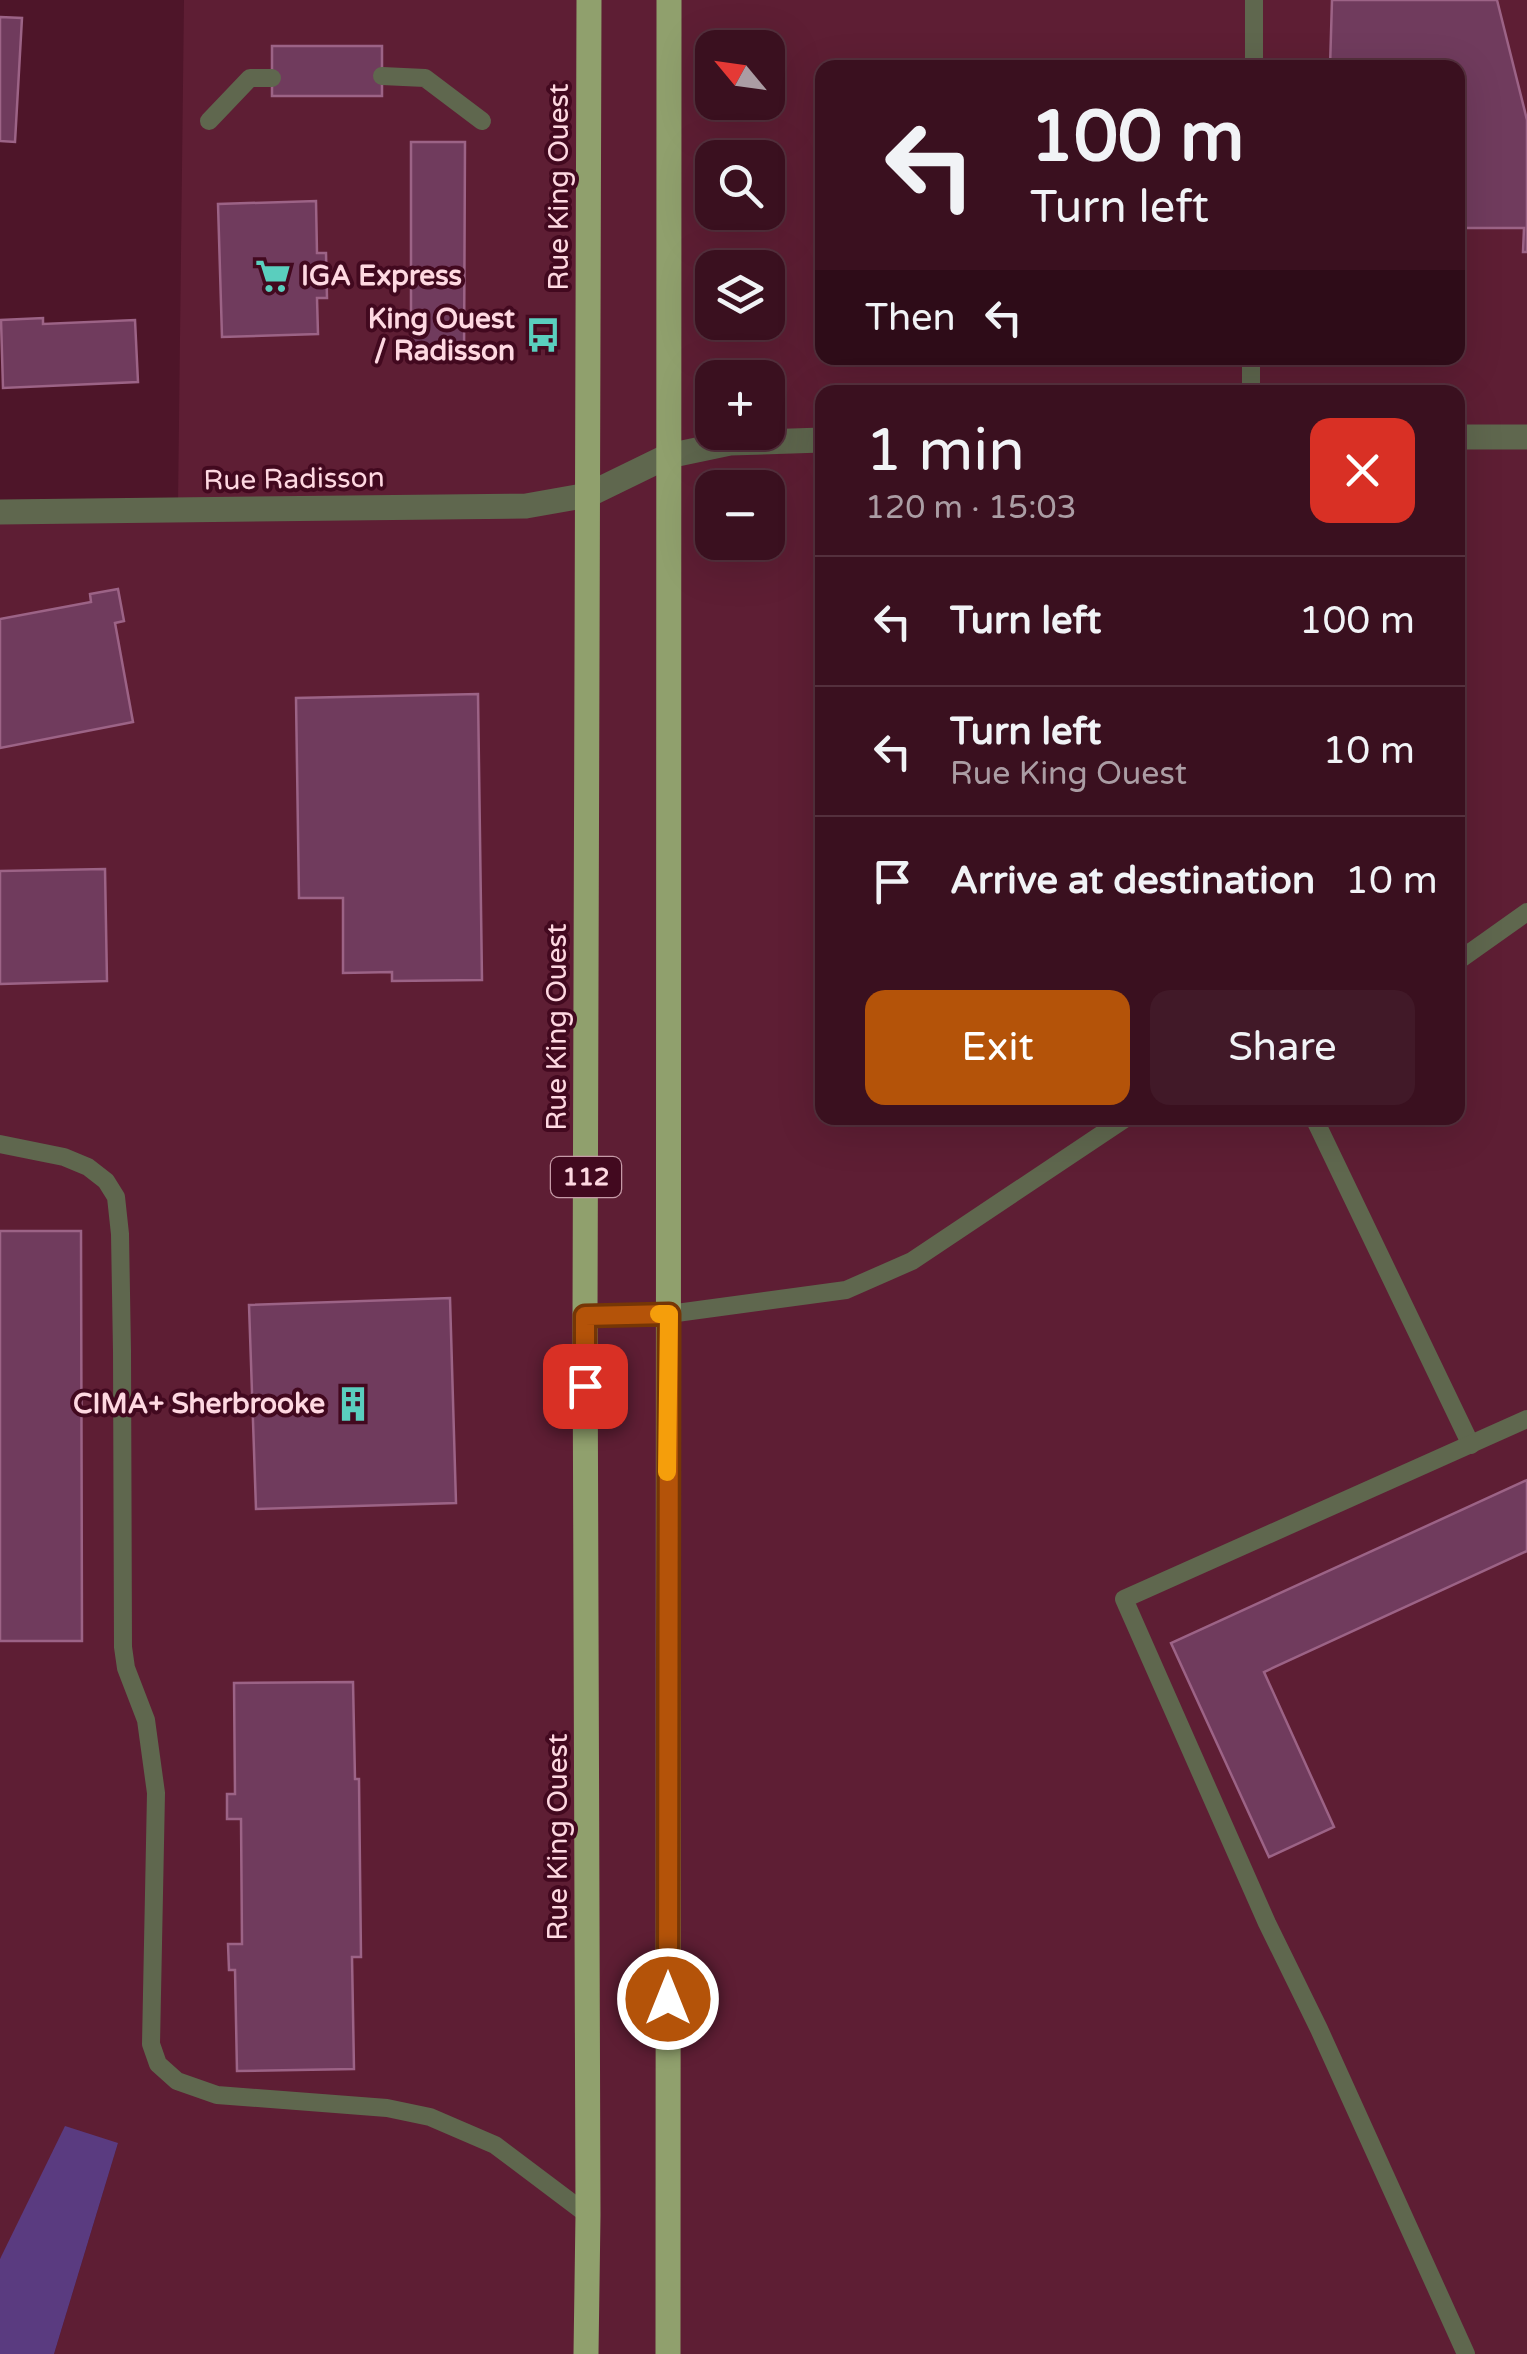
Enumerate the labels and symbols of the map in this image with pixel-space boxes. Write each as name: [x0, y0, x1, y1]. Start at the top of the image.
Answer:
north arrow: [695, 30, 785, 120]
street label: Rue King Ouest: [542, 83, 576, 291]
supermarket icon: IGA Express: [254, 257, 292, 295]
place label: IGA Express: [301, 259, 462, 293]
place label: King Ouest / Radisson: [368, 302, 515, 368]
bus stop icon: King Ouest / Radisson: [524, 316, 562, 354]
street label: Rue Radisson: [203, 460, 385, 498]
street label: Rue King Ouest: [540, 923, 574, 1131]
road number: 112: [551, 1157, 621, 1197]
pin: [543, 1344, 628, 1429]
building icon: CIMA+ Sherbrooke: [334, 1385, 372, 1423]
place label: CIMA+ Sherbrooke: [73, 1387, 325, 1421]
street label: Rue King Ouest: [541, 1733, 575, 1941]
position arrow: [616, 1947, 720, 2051]

